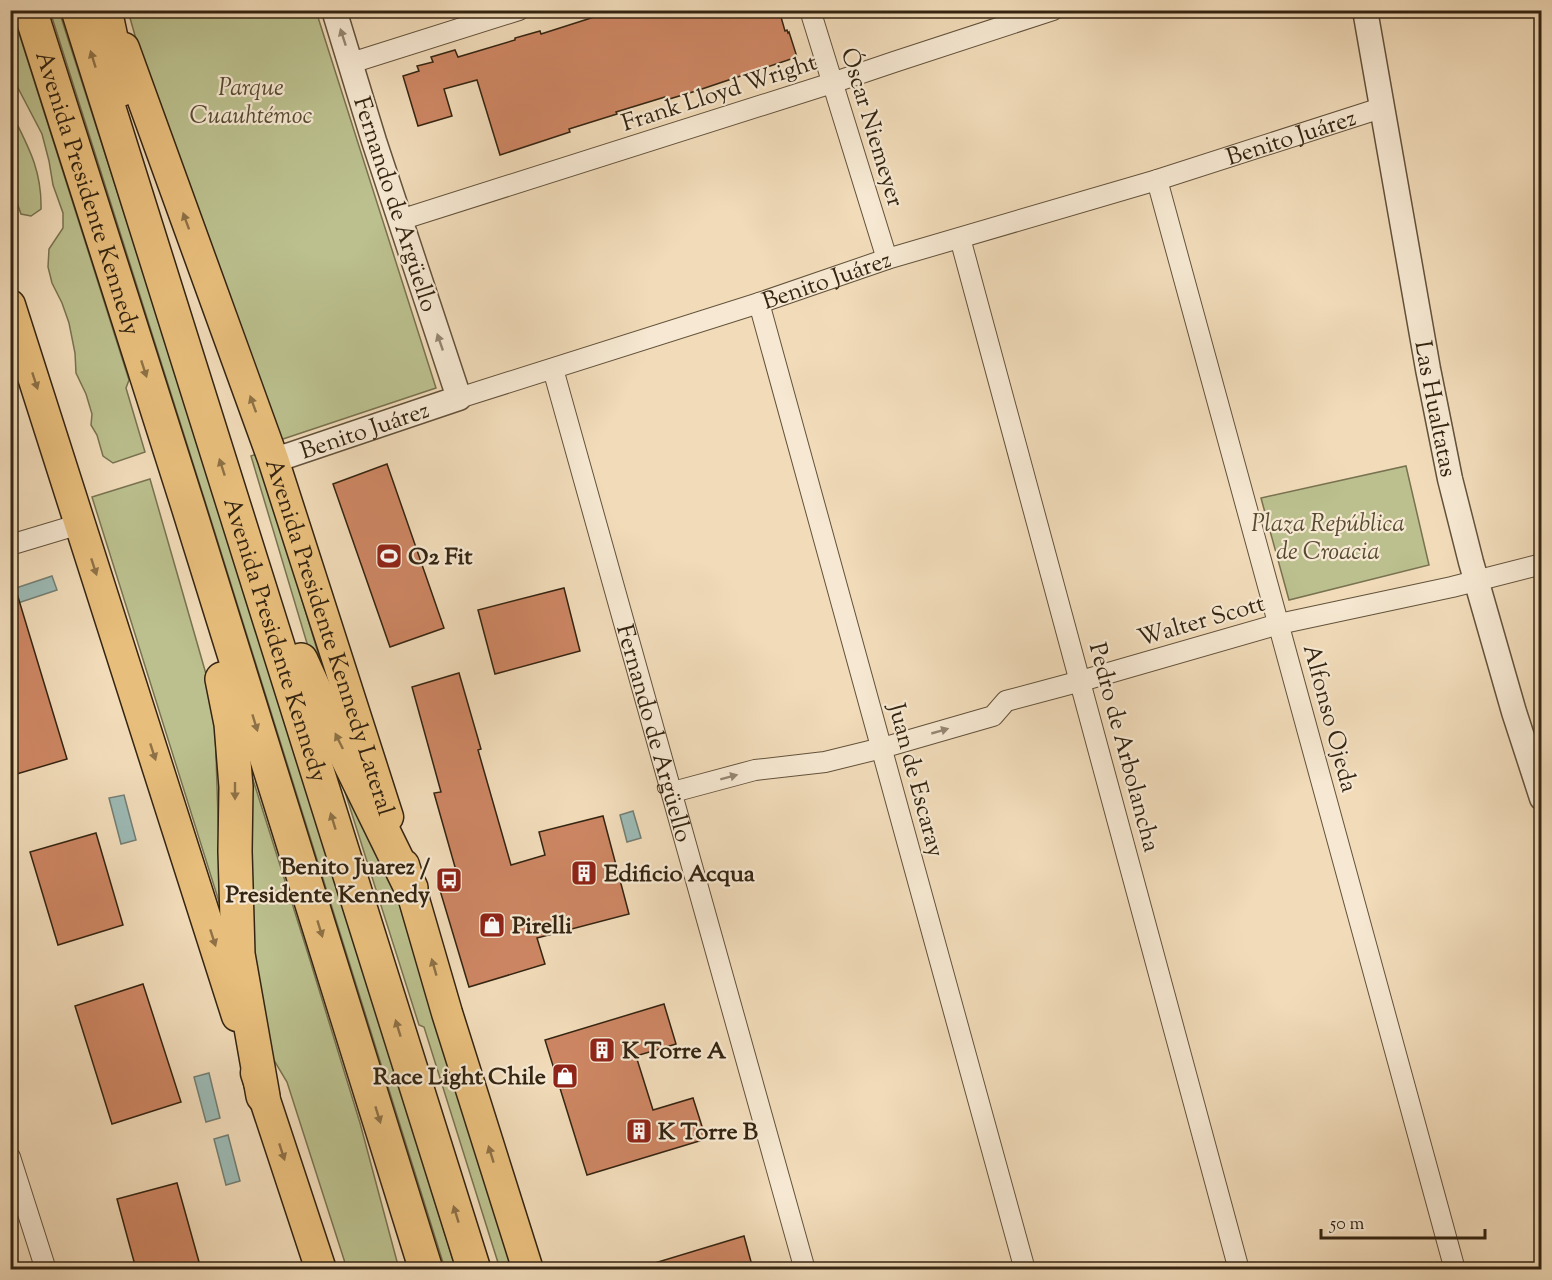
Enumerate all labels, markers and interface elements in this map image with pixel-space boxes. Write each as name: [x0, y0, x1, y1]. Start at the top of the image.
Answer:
one-way arrow: [337, 28, 347, 46]
street label: Óscar Niemeyer: [831, 44, 911, 211]
street label: Frank Lloyd Wright: [618, 46, 822, 142]
street label: Avenida Presidente Kennedy: [25, 47, 148, 340]
one-way arrow: [88, 50, 97, 68]
park label: Parque Cuauhtémoc: [190, 72, 312, 134]
street label: Fernando de Argüello: [343, 93, 445, 317]
street label: Benito Juárez: [1222, 102, 1361, 176]
one-way arrow: [181, 211, 191, 229]
street label: Benito Juárez: [758, 244, 896, 320]
one-way arrow: [435, 333, 445, 351]
street label: Las Hualtatas: [1404, 338, 1464, 480]
one-way arrow: [140, 360, 149, 378]
one-way arrow: [30, 372, 40, 390]
street label: Benito Juárez: [296, 394, 434, 469]
one-way arrow: [247, 395, 257, 413]
street label: Avenida Presidente Kennedy Lateral: [259, 455, 401, 819]
one-way arrow: [217, 458, 226, 476]
street label: Avenida Presidente Kennedy: [219, 494, 333, 786]
park label: Plaza República de Croacia: [1251, 508, 1405, 570]
sports icon: O2 Fit: [374, 541, 404, 571]
place label: O2 Fit: [408, 541, 473, 575]
one-way arrow: [90, 558, 99, 576]
street label: Walter Scott: [1134, 588, 1269, 656]
street label: Fernando de Argüello: [606, 621, 699, 846]
street label: Pedro de Arbolancha: [1079, 639, 1167, 856]
street label: Alfonso Ojeda: [1293, 641, 1365, 796]
street label: Juan de Escaray: [878, 698, 952, 861]
one-way arrow: [251, 714, 260, 732]
one-way arrow: [931, 726, 949, 735]
one-way arrow: [335, 733, 344, 750]
one-way arrow: [149, 743, 159, 761]
one-way arrow: [720, 772, 738, 781]
one-way arrow: [230, 782, 240, 801]
one-way arrow: [328, 812, 337, 830]
place label: Benito Juarez / Presidente Kennedy: [225, 851, 430, 913]
building icon: Edificio Acqua: [569, 858, 599, 888]
place label: Edificio Acqua: [604, 858, 756, 892]
bus stop icon: Benito Juarez / Presidente Kennedy: [434, 865, 464, 895]
shop icon: Pirelli: [477, 910, 507, 940]
place label: Pirelli: [512, 910, 572, 944]
one-way arrow: [315, 920, 325, 938]
one-way arrow: [209, 929, 218, 947]
one-way arrow: [429, 958, 438, 976]
one-way arrow: [393, 1019, 402, 1037]
building icon: K Torre A: [587, 1035, 617, 1065]
place label: K Torre A: [622, 1035, 727, 1069]
place label: Race Light Chile: [373, 1061, 546, 1095]
shop icon: Race Light Chile: [550, 1061, 580, 1091]
one-way arrow: [374, 1106, 383, 1124]
building icon: K Torre B: [624, 1116, 654, 1146]
place label: K Torre B: [658, 1116, 758, 1150]
one-way arrow: [277, 1143, 287, 1161]
one-way arrow: [486, 1145, 496, 1163]
scale bar: [1321, 1202, 1484, 1240]
one-way arrow: [451, 1205, 460, 1223]
text: 50 m: [1329, 1212, 1365, 1238]

